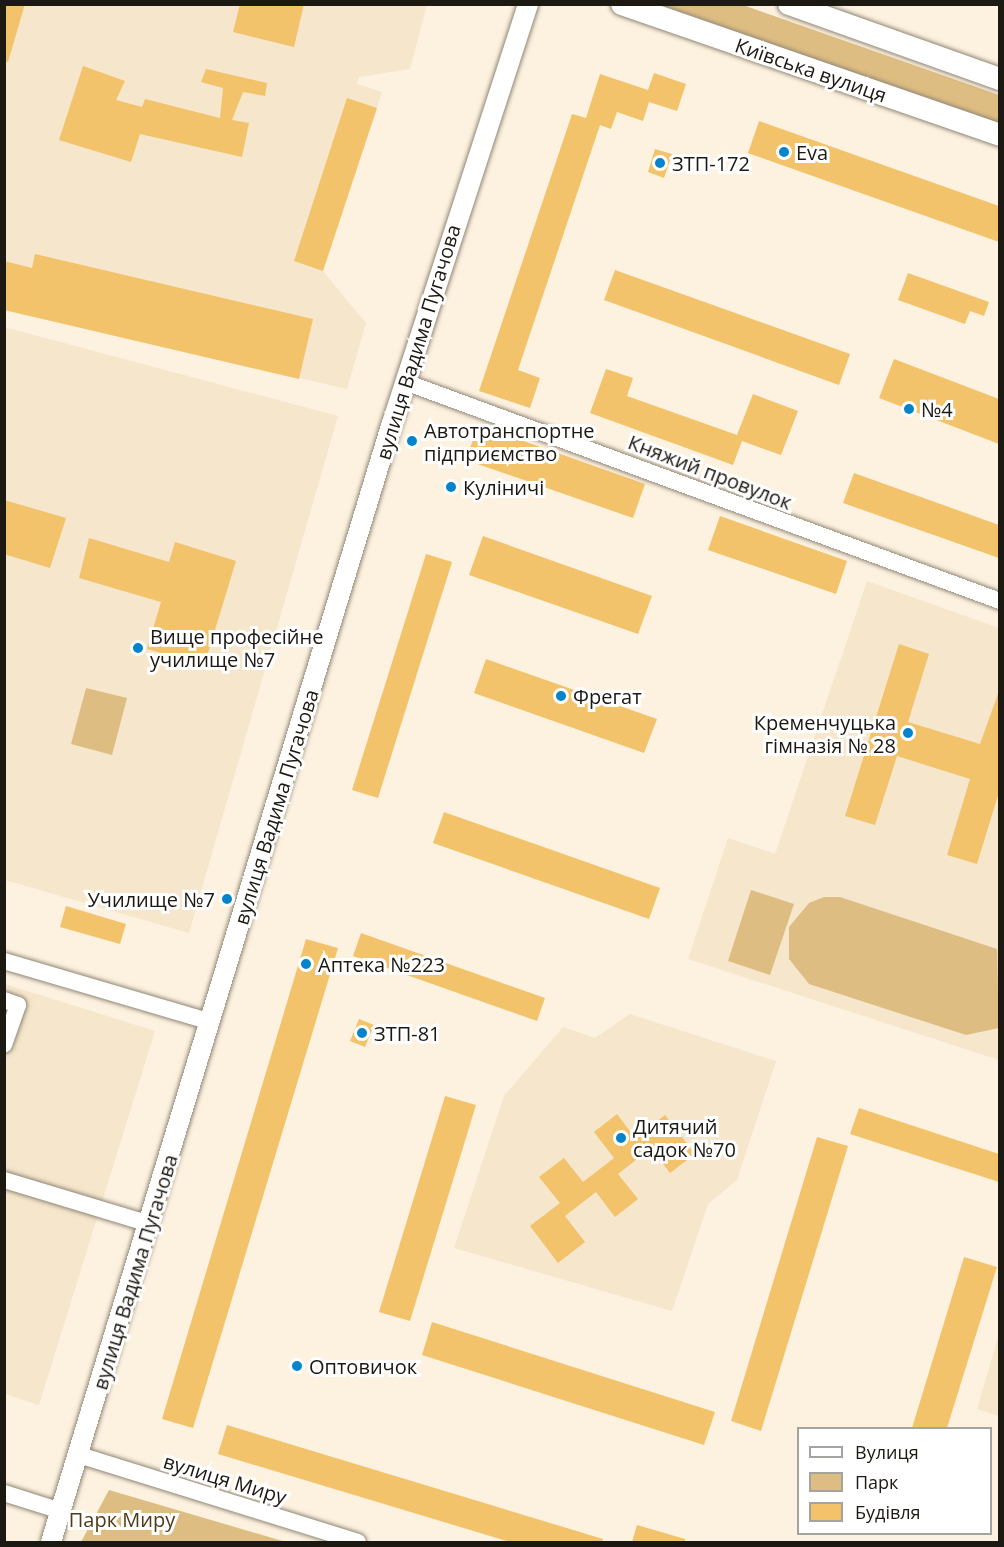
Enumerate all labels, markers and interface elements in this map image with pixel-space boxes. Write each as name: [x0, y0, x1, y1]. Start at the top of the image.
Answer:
street label: Київська вулиця: [732, 33, 890, 107]
place label: Eva: [796, 140, 828, 164]
marker: Eva: [777, 145, 791, 159]
place label: ЗТП-172: [672, 151, 750, 175]
marker: ЗТП-172: [653, 156, 667, 170]
street label: вулиця Вадима Пугачова: [371, 221, 465, 463]
place label: №4: [921, 397, 953, 421]
marker: №4: [902, 402, 916, 416]
place label: Автотранспортне підприємство: [424, 418, 595, 465]
street label: Княжий провулок: [625, 430, 795, 514]
marker: Автотранспортне підприємство: [405, 434, 419, 448]
place label: Куліничі: [463, 475, 544, 499]
marker: Куліничі: [444, 480, 458, 494]
place label: Вище професійне училище №7: [150, 624, 323, 671]
marker: Вище професійне училище №7: [131, 641, 145, 655]
place label: Фрегат: [573, 684, 642, 708]
street label: вулиця Вадима Пугачова: [229, 686, 323, 928]
marker: Фрегат: [554, 689, 568, 703]
place label: Кременчуцька гімназія № 28: [754, 710, 896, 757]
marker: Кременчуцька гімназія № 28: [901, 726, 915, 740]
place label: Училище №7: [87, 887, 215, 911]
marker: Училище №7: [220, 892, 234, 906]
place label: Аптека №223: [318, 952, 445, 976]
marker: Аптека №223: [299, 957, 313, 971]
place label: ЗТП-81: [374, 1021, 441, 1045]
marker: ЗТП-81: [355, 1026, 369, 1040]
place label: Дитячий садок №70: [633, 1114, 736, 1161]
marker: Дитячий садок №70: [614, 1131, 628, 1145]
street label: вулиця Вадима Пугачова: [88, 1151, 182, 1393]
place label: Оптовичок: [309, 1354, 417, 1378]
marker: Оптовичок: [290, 1359, 304, 1373]
legend: [797, 1427, 992, 1535]
text: Вулиця: [855, 1440, 919, 1464]
street label: вулиця Миру: [161, 1449, 289, 1509]
text: Парк: [855, 1470, 898, 1494]
text: Будівля: [855, 1500, 921, 1524]
park label: Парк Миру: [69, 1507, 175, 1531]

